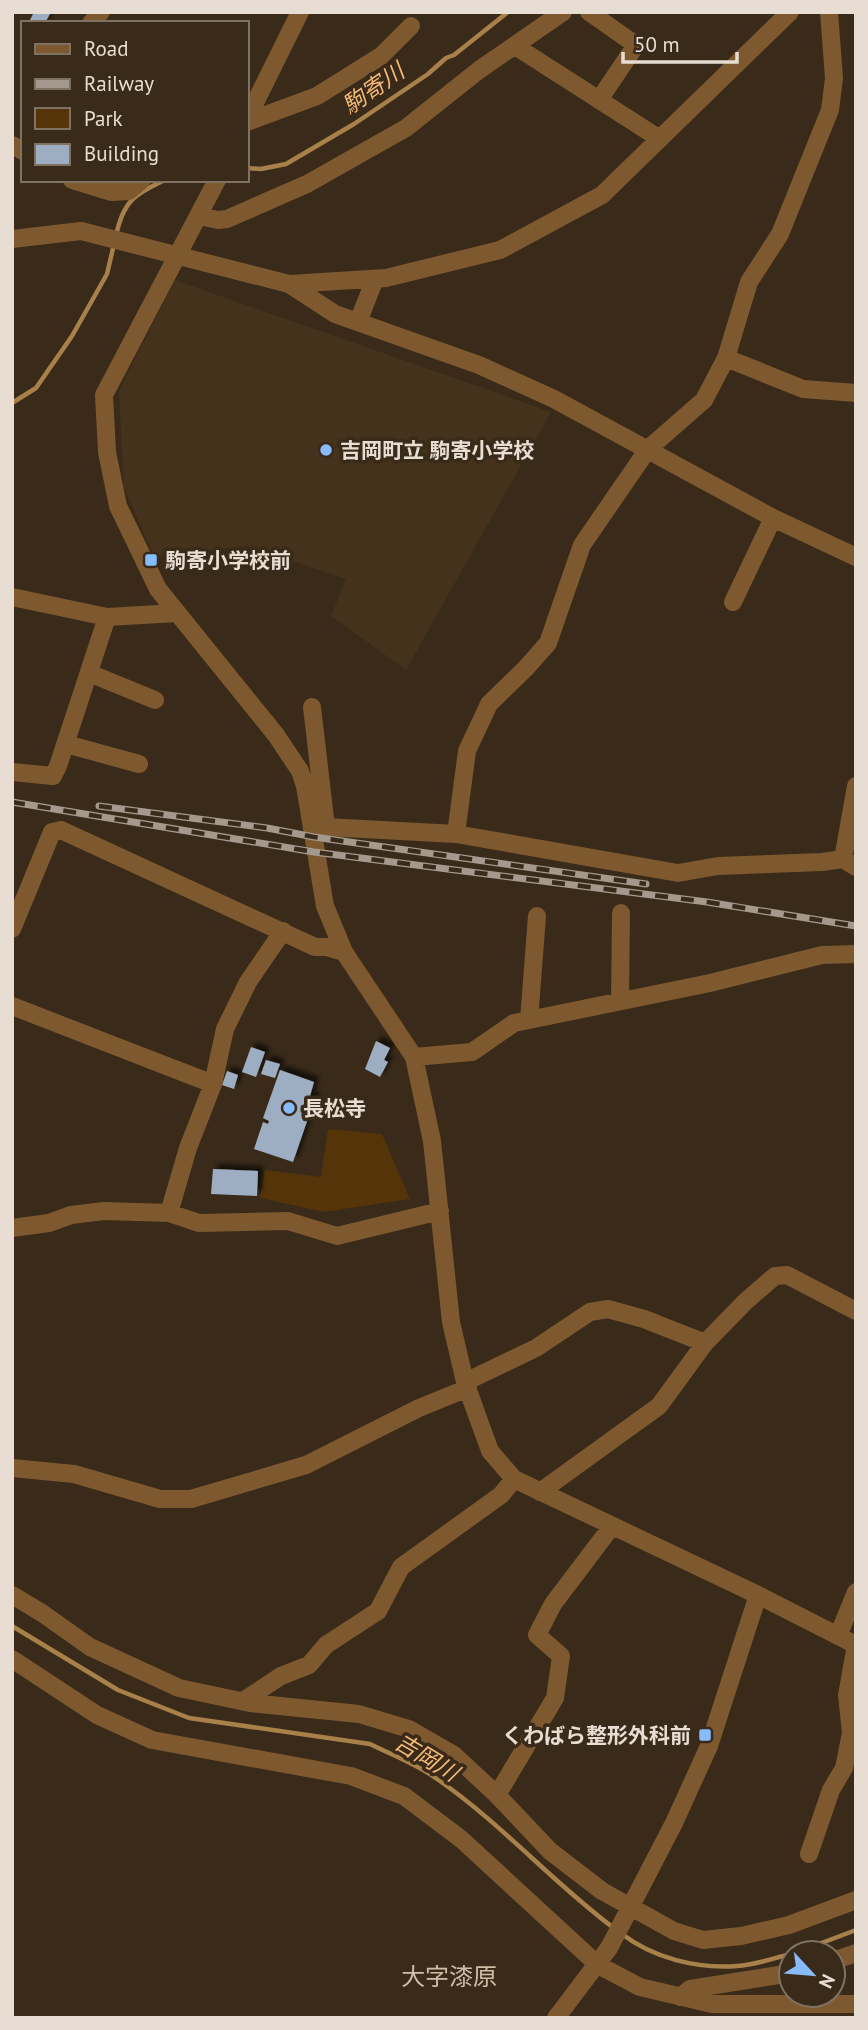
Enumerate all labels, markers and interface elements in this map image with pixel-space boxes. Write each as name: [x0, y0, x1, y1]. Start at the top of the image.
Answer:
legend: [21, 21, 248, 182]
scale bar: [623, 21, 737, 65]
text: 50 m: [634, 31, 680, 58]
text: Road: [84, 35, 128, 62]
water label: 駒寄川: [336, 55, 412, 120]
text: Railway: [84, 70, 154, 97]
text: Park: [84, 105, 123, 132]
text: Building: [84, 140, 159, 167]
place label: 吉岡町立 駒寄小学校: [340, 437, 534, 464]
marker: 吉岡町立 駒寄小学校: [318, 442, 334, 458]
place label: 駒寄小学校前: [165, 547, 291, 574]
marker: 駒寄小学校前: [143, 552, 159, 568]
place label: 長松寺: [303, 1095, 366, 1122]
marker: 長松寺: [281, 1100, 297, 1116]
place label: くわばら整形外科前: [502, 1722, 691, 1749]
water label: 吉岡川: [390, 1727, 467, 1789]
marker: くわばら整形外科前: [697, 1727, 713, 1743]
north arrow: [777, 1939, 847, 2009]
district label: 大字漆原: [401, 1961, 497, 1992]
text: N: [814, 1971, 841, 1992]

